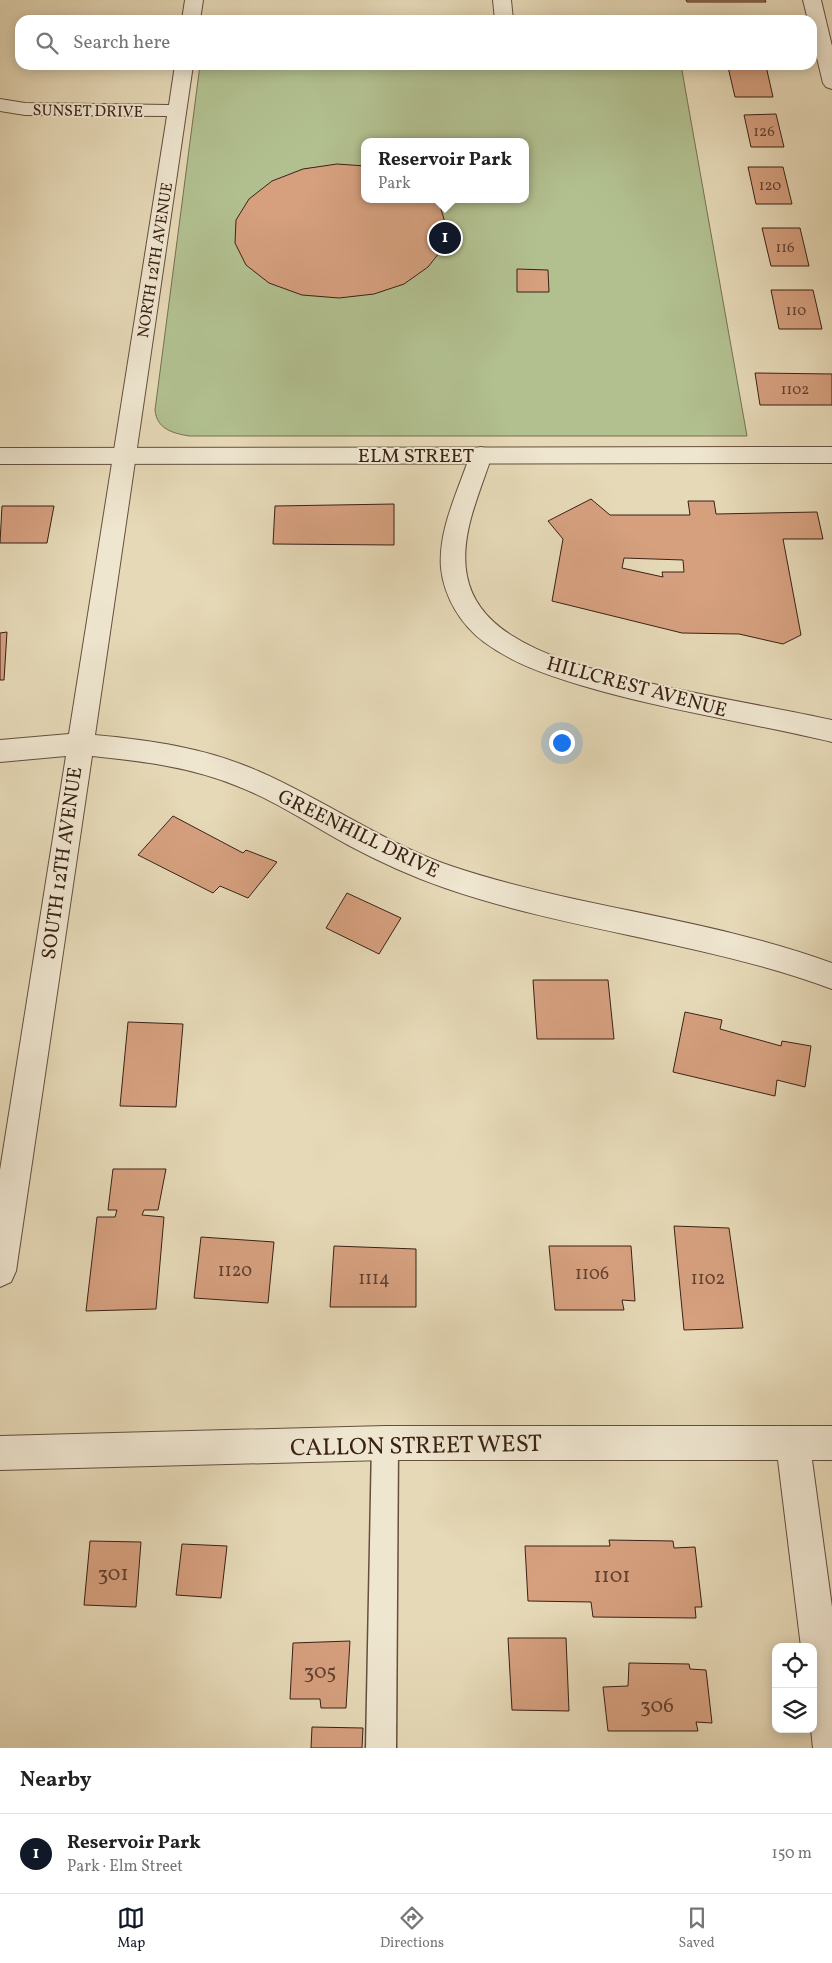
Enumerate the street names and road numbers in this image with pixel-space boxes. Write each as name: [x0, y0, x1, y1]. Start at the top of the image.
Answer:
street label: SUNSET DRIVE: [32, 100, 143, 124]
street label: NORTH 12TH AVENUE: [133, 181, 179, 340]
street label: ELM STREET: [358, 443, 474, 471]
street label: HILLCREST AVENUE: [543, 650, 730, 726]
street label: SOUTH 12TH AVENUE: [36, 765, 90, 961]
street label: GREENHILL DRIVE: [273, 783, 444, 886]
street label: CALLON STREET WEST: [290, 1428, 542, 1466]

